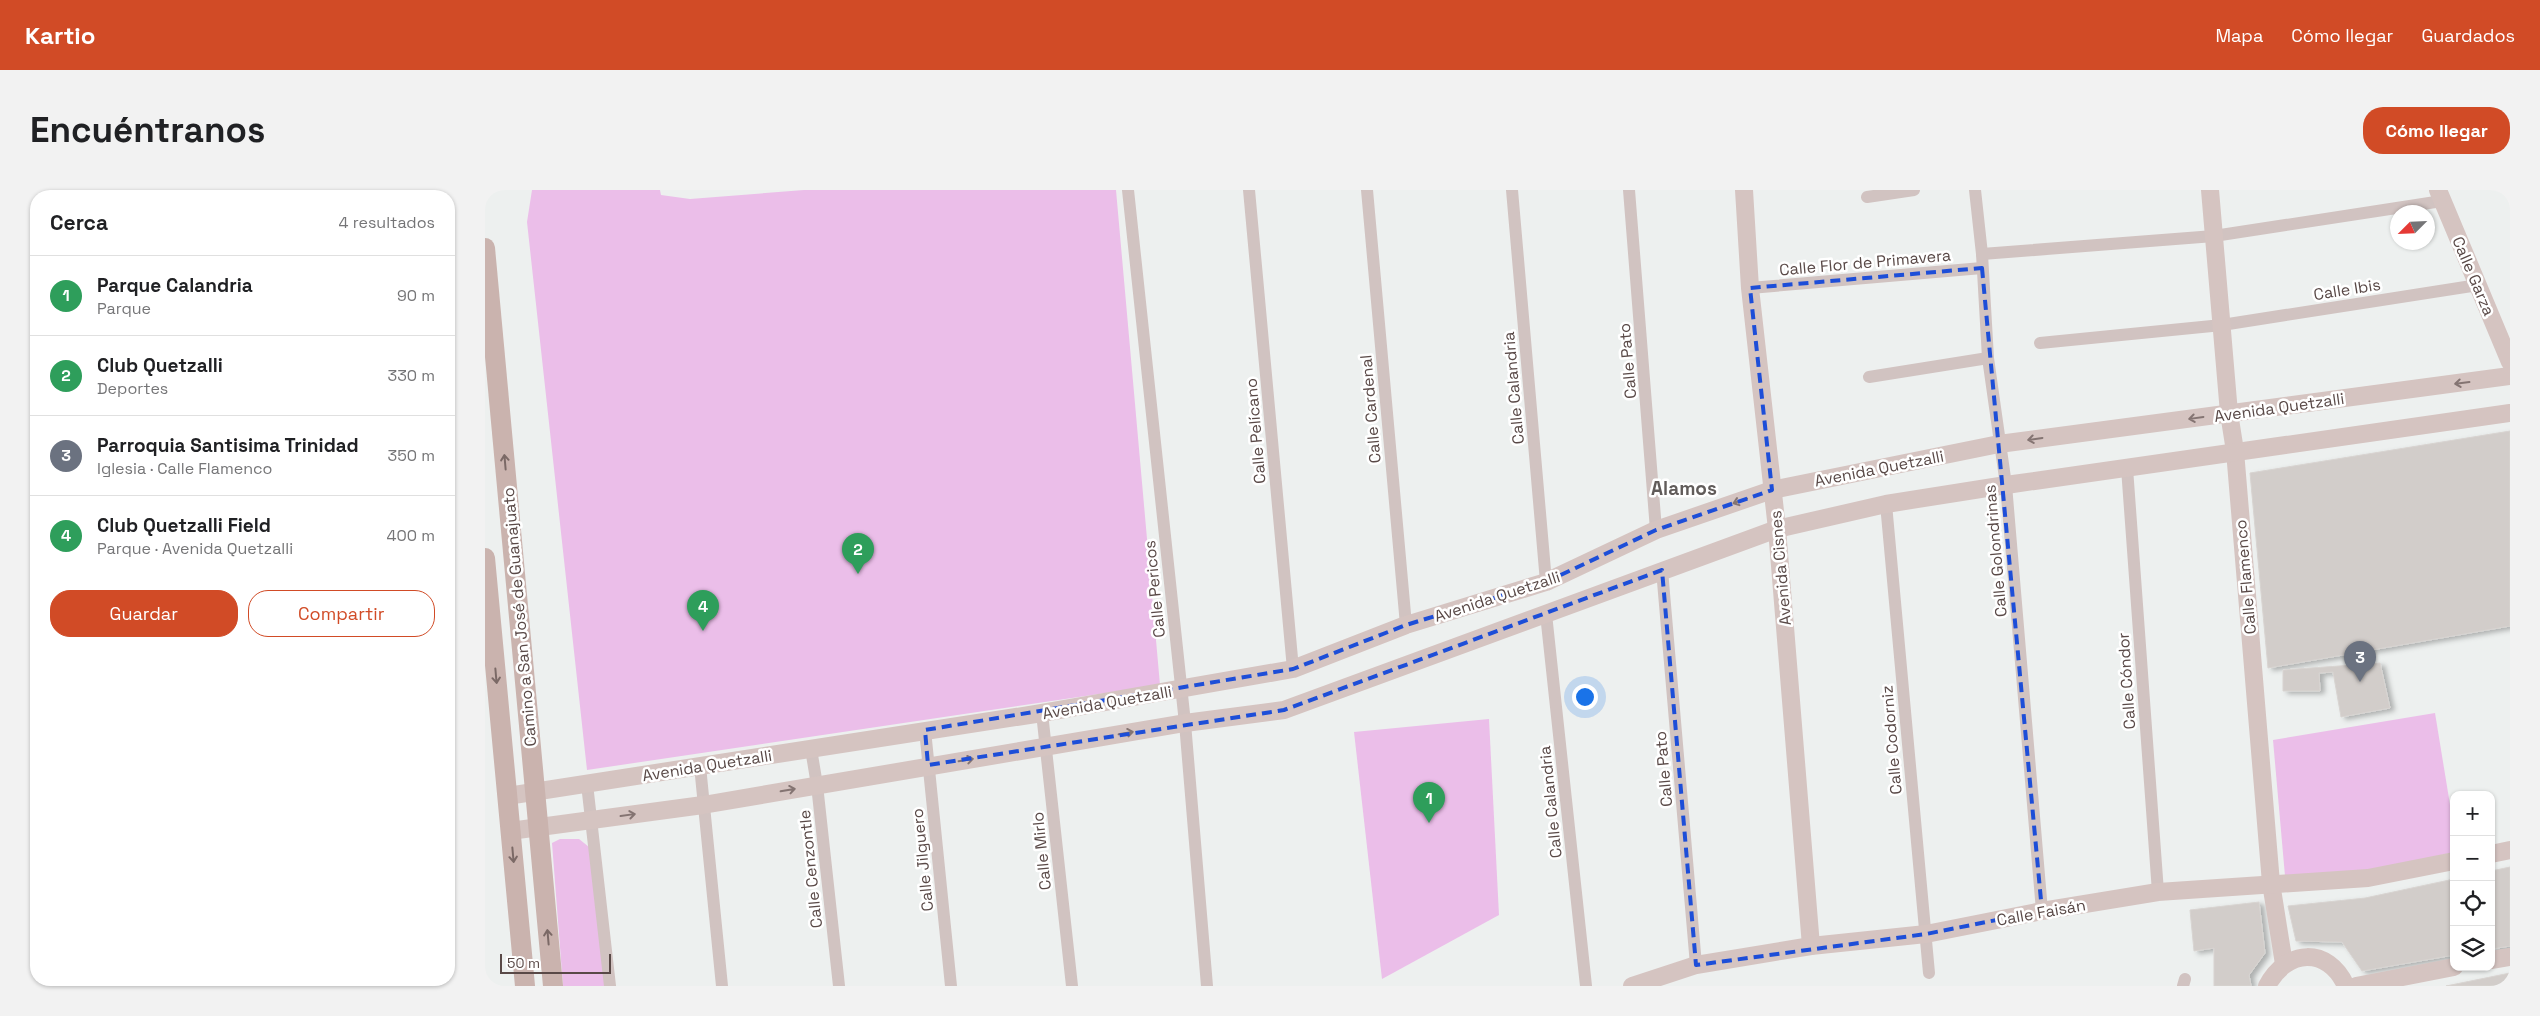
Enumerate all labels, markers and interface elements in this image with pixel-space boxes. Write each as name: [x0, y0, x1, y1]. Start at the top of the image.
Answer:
text: Kartio: [25, 20, 95, 51]
text: Mapa: [2215, 24, 2263, 47]
text: Cómo llegar: [2291, 24, 2393, 47]
text: Guardados: [2421, 24, 2515, 47]
button: Cómo llegar: [2363, 107, 2510, 154]
text: Encuéntranos: [30, 108, 265, 152]
north arrow: [2390, 205, 2435, 250]
text: Cerca: [50, 209, 108, 236]
text: 4 resultados: [339, 212, 435, 233]
street label: Calle Garza: [2447, 233, 2500, 319]
street label: Calle Flor de Primavera: [1778, 245, 1952, 280]
text: Parque Calandria: [97, 273, 253, 298]
street label: Calle Ibis: [2312, 274, 2382, 305]
text: 1: [62, 285, 70, 306]
text: 90 m: [397, 285, 435, 306]
text: Parque: [97, 298, 151, 319]
street label: Calle Pato: [1614, 322, 1641, 400]
street label: Calle Calandria: [1498, 331, 1529, 445]
text: Club Quetzalli: [97, 353, 223, 378]
street label: Calle Cardenal: [1355, 354, 1386, 464]
text: 2: [61, 365, 71, 386]
text: 330 m: [388, 365, 435, 386]
street label: Calle Pelícano: [1240, 377, 1271, 485]
text: Deportes: [97, 378, 168, 399]
one-way arrow: [2454, 378, 2470, 388]
street label: Avenida Quetzalli: [2213, 388, 2345, 427]
one-way arrow: [2189, 413, 2205, 423]
text: Parroquia Santisima Trinidad: [97, 433, 359, 458]
one-way arrow: [2028, 434, 2044, 444]
text: 3: [61, 445, 71, 466]
text: 350 m: [388, 445, 435, 466]
street label: Avenida Quetzalli: [1813, 446, 1945, 491]
one-way arrow: [500, 454, 510, 470]
text: Iglesia · Calle Flamenco: [97, 458, 273, 479]
district label: Alamos: [1651, 476, 1717, 501]
street label: Calle Golondrinas: [1979, 484, 2012, 618]
street label: Camino a San José de Guanajuato: [498, 487, 541, 747]
one-way arrow: [1732, 497, 1748, 506]
street label: Avenida Cisnes: [1765, 510, 1796, 626]
text: Club Quetzalli Field: [97, 513, 271, 538]
street label: Calle Flamenco: [2230, 519, 2261, 635]
text: 4: [61, 525, 71, 546]
text: 400 m: [387, 525, 435, 546]
pin: 2: [842, 533, 874, 574]
text: Parque · Avenida Quetzalli: [97, 538, 293, 559]
street label: Calle Pericos: [1139, 539, 1170, 639]
street label: Avenida Quetzalli: [1432, 566, 1563, 627]
button: Guardar: [50, 590, 238, 637]
button: Compartir: [248, 590, 435, 637]
pin: 4: [687, 590, 719, 631]
street label: Calle Cóndor: [2113, 632, 2140, 730]
pin: 3: [2344, 641, 2376, 682]
one-way arrow: [491, 668, 501, 684]
street label: Avenida Quetzalli: [1041, 681, 1174, 724]
your location: [1572, 684, 1598, 710]
street label: Calle Codorniz: [1876, 685, 1907, 795]
one-way arrow: [1118, 728, 1134, 738]
street label: Calle Pato: [1650, 730, 1677, 808]
street label: Avenida Quetzalli: [641, 745, 774, 786]
street label: Calle Calandria: [1534, 745, 1567, 859]
one-way arrow: [958, 754, 974, 764]
pin: 1: [1413, 782, 1445, 823]
one-way arrow: [780, 784, 796, 794]
map controls: [2450, 791, 2495, 971]
button: +: [2450, 791, 2495, 836]
street label: Calle Jilguero: [907, 807, 938, 912]
street label: Calle Cenzontle: [794, 809, 827, 929]
one-way arrow: [620, 810, 636, 820]
street label: Calle Mirlo: [1027, 811, 1056, 891]
button: −: [2450, 836, 2495, 881]
one-way arrow: [508, 847, 517, 863]
button: locate: [2450, 881, 2495, 926]
street label: Calle Faisán: [1995, 894, 2087, 931]
button: layers: [2450, 926, 2495, 971]
one-way arrow: [544, 930, 553, 946]
scale bar: [500, 951, 611, 974]
text: 50 m: [507, 954, 540, 972]

